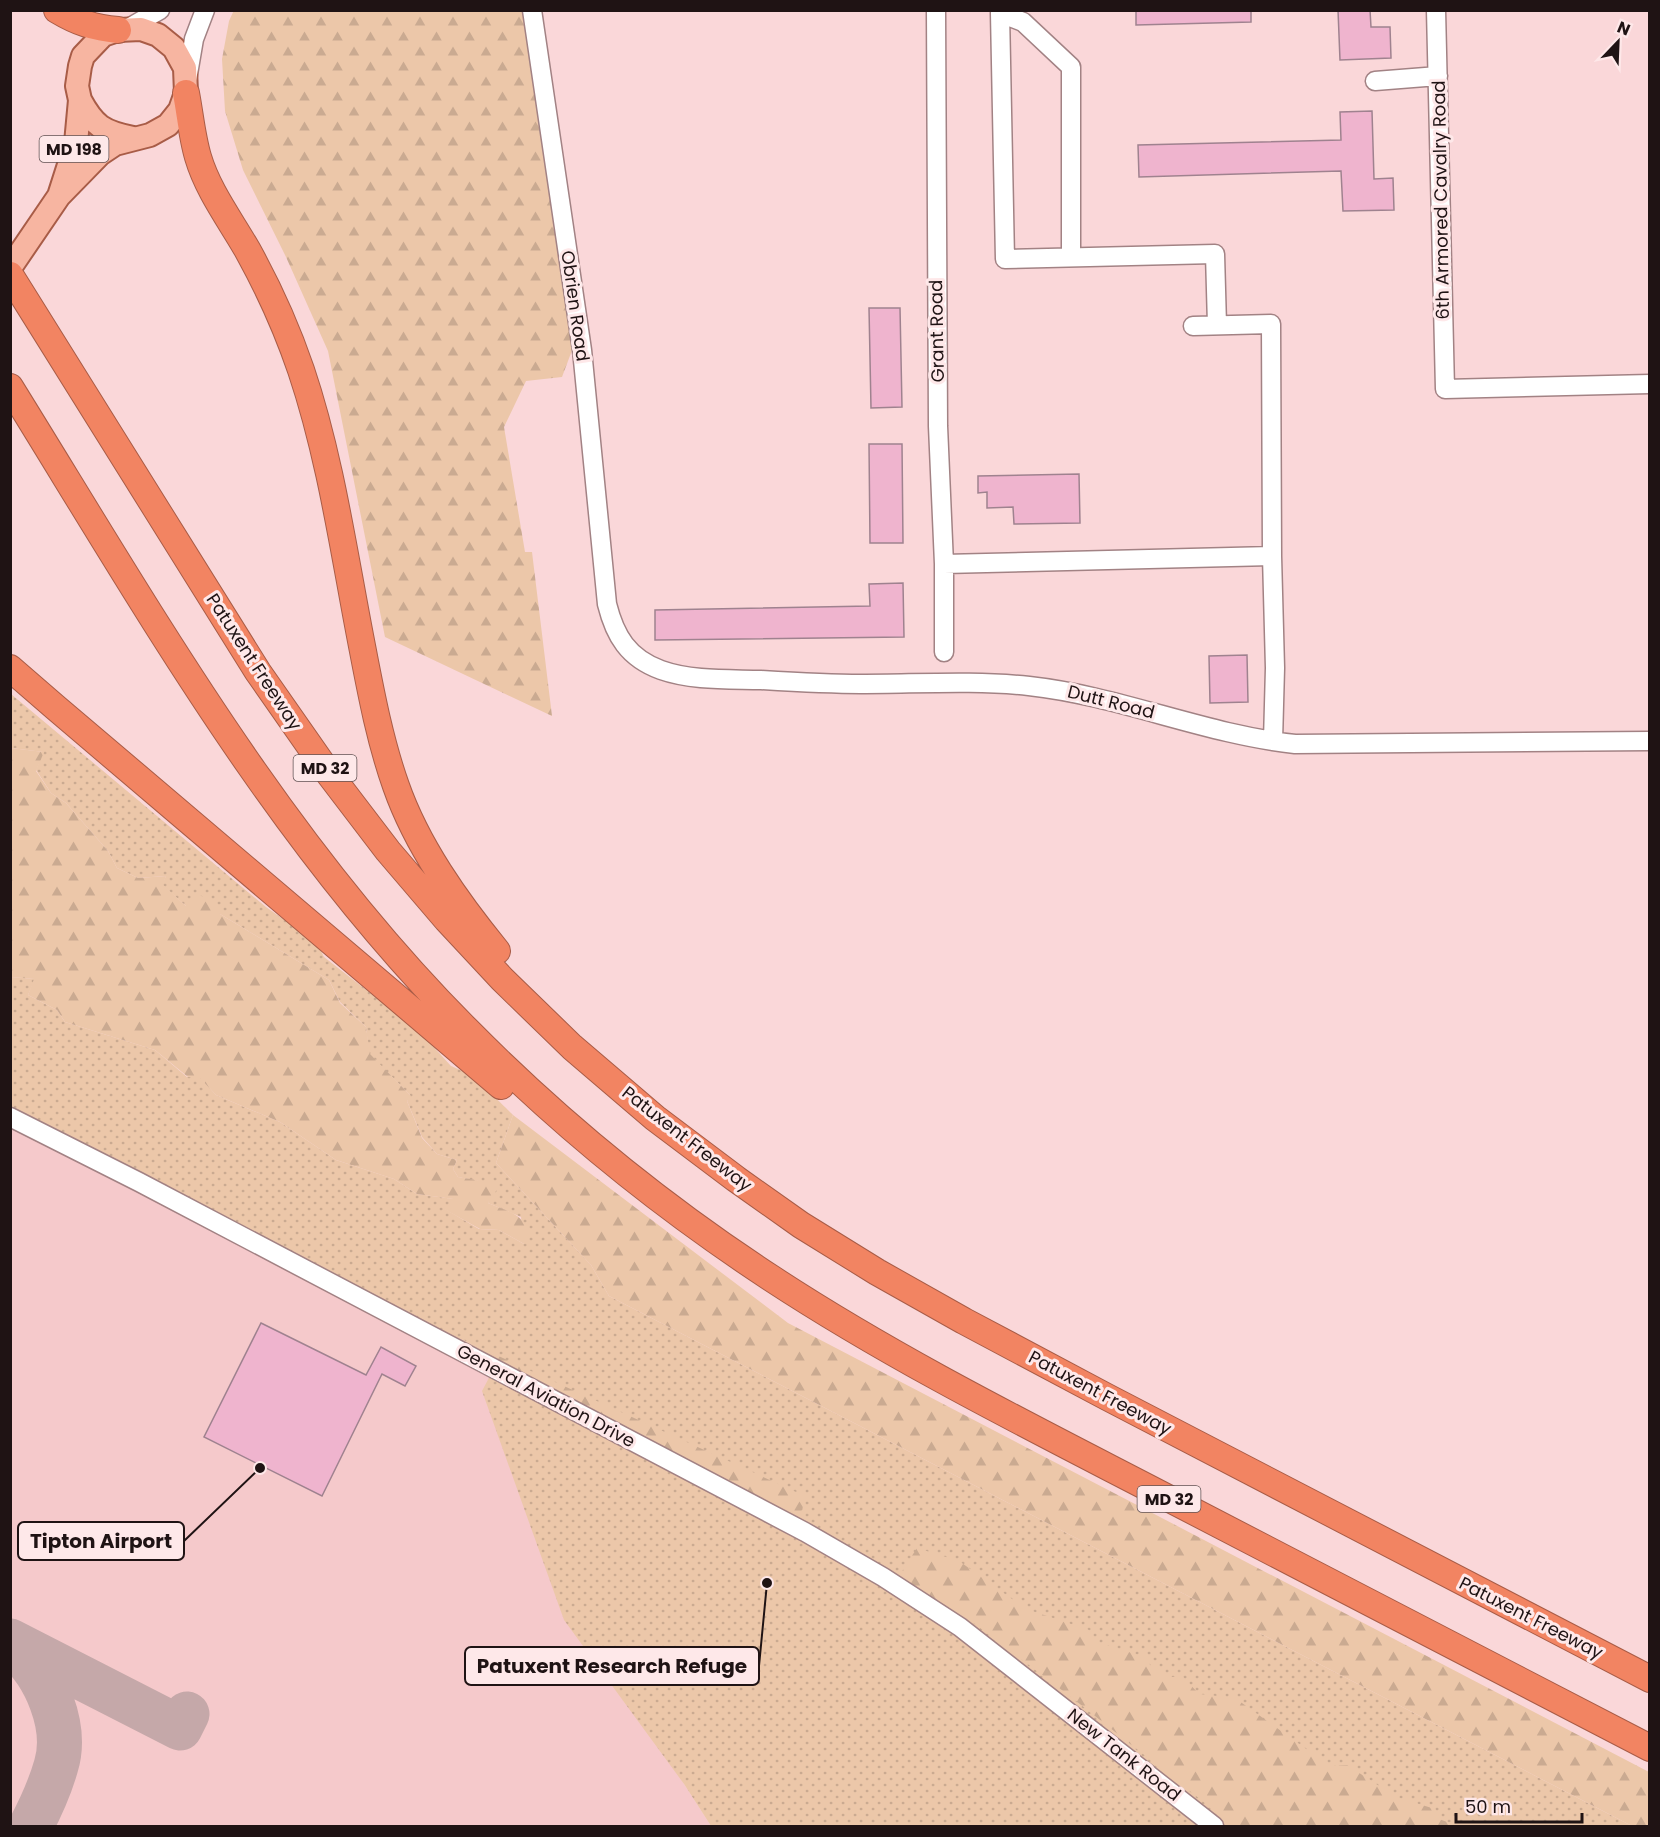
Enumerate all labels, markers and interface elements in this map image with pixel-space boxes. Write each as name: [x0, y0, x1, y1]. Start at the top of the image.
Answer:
north arrow: [1588, 12, 1648, 72]
text: N: [1614, 16, 1634, 42]
street label: 6th Armored Cavalry Road: [1426, 80, 1455, 320]
road number: MD 198: [40, 136, 109, 162]
street label: Obrien Road: [555, 249, 596, 363]
street label: Grant Road: [923, 280, 950, 383]
street label: Patuxent Freeway: [201, 588, 308, 735]
street label: Dutt Road: [1065, 679, 1157, 724]
road number: MD 32: [294, 755, 356, 781]
street label: Patuxent Freeway: [617, 1080, 757, 1197]
street label: General Aviation Drive: [453, 1338, 640, 1453]
street label: Patuxent Freeway: [1024, 1344, 1176, 1441]
road number: MD 32: [1138, 1486, 1200, 1512]
callout: Tipton Airport: [18, 1522, 184, 1560]
text: Tipton Airport: [30, 1527, 172, 1555]
street label: Patuxent Freeway: [1455, 1570, 1608, 1665]
callout: Patuxent Research Refuge: [465, 1647, 759, 1685]
text: Patuxent Research Refuge: [477, 1652, 747, 1680]
street label: New Tank Road: [1062, 1702, 1186, 1807]
scale bar: [1456, 1786, 1582, 1824]
text: 50 m: [1465, 1794, 1511, 1819]

